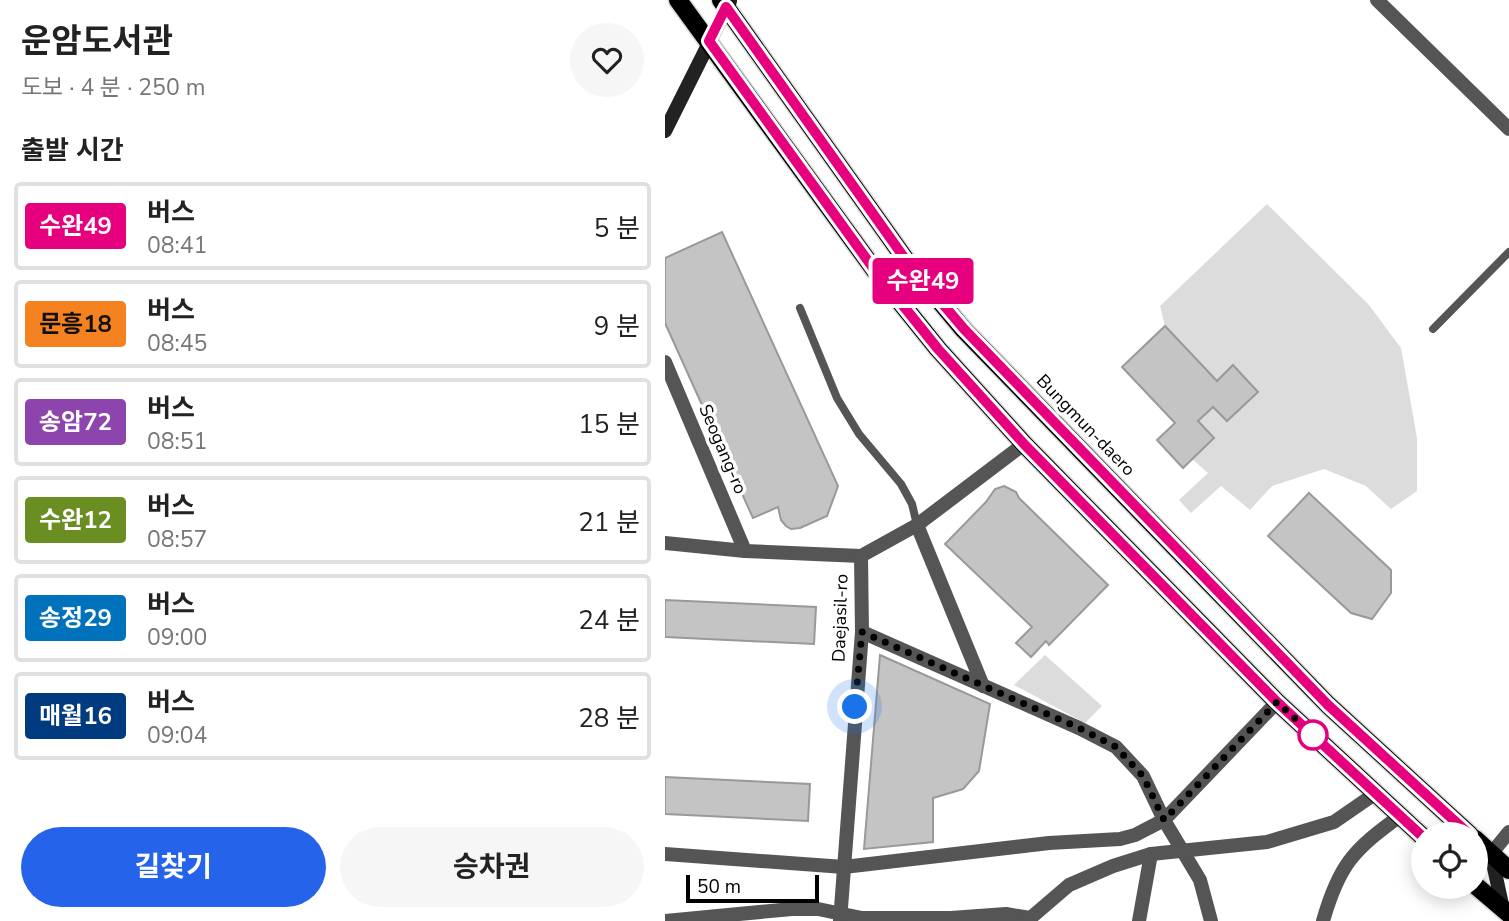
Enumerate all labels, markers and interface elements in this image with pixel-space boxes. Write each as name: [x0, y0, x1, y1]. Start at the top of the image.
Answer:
text: 운암도서관: [21, 19, 173, 64]
button: heart: [570, 23, 644, 97]
text: 도보 · 4 분 · 250 m: [21, 72, 205, 103]
text: 출발 시간: [21, 133, 124, 168]
text: 버스: [147, 195, 195, 230]
text: 수완49: [39, 210, 112, 242]
text: 5 분: [594, 211, 640, 246]
text: 08:41: [147, 230, 207, 261]
line badge: 수완49: [874, 258, 972, 304]
text: 수완49: [887, 265, 959, 297]
text: 버스: [147, 293, 195, 328]
text: 문흥18: [39, 308, 112, 340]
text: 9 분: [594, 309, 640, 344]
text: 08:45: [147, 328, 207, 359]
street label: Bungmun-daero: [1031, 369, 1141, 481]
text: 버스: [147, 391, 195, 426]
street label: Seogang-ro: [693, 400, 753, 498]
text: 송암72: [39, 406, 112, 438]
text: 15 분: [578, 407, 640, 442]
text: 08:51: [147, 426, 207, 457]
text: 버스: [147, 489, 195, 524]
text: 수완12: [39, 504, 112, 536]
text: 21 분: [578, 505, 640, 540]
text: 08:57: [147, 524, 207, 555]
street label: Daejasil-ro: [826, 573, 854, 663]
text: 버스: [147, 587, 195, 622]
text: 송정29: [39, 602, 112, 634]
text: 24 분: [578, 603, 640, 638]
text: 09:00: [147, 622, 207, 653]
text: 버스: [147, 685, 195, 720]
your location: [837, 689, 872, 724]
text: 매월16: [39, 700, 112, 732]
text: 28 분: [578, 701, 640, 736]
text: 09:04: [147, 720, 207, 751]
unlabelled marker: [1298, 720, 1328, 750]
map controls: [1411, 822, 1488, 899]
button: locate: [1411, 822, 1488, 899]
button: 길찾기: [21, 827, 326, 907]
button: 승차권: [340, 827, 644, 907]
scale bar: [686, 872, 819, 904]
text: 50 m: [697, 874, 741, 900]

